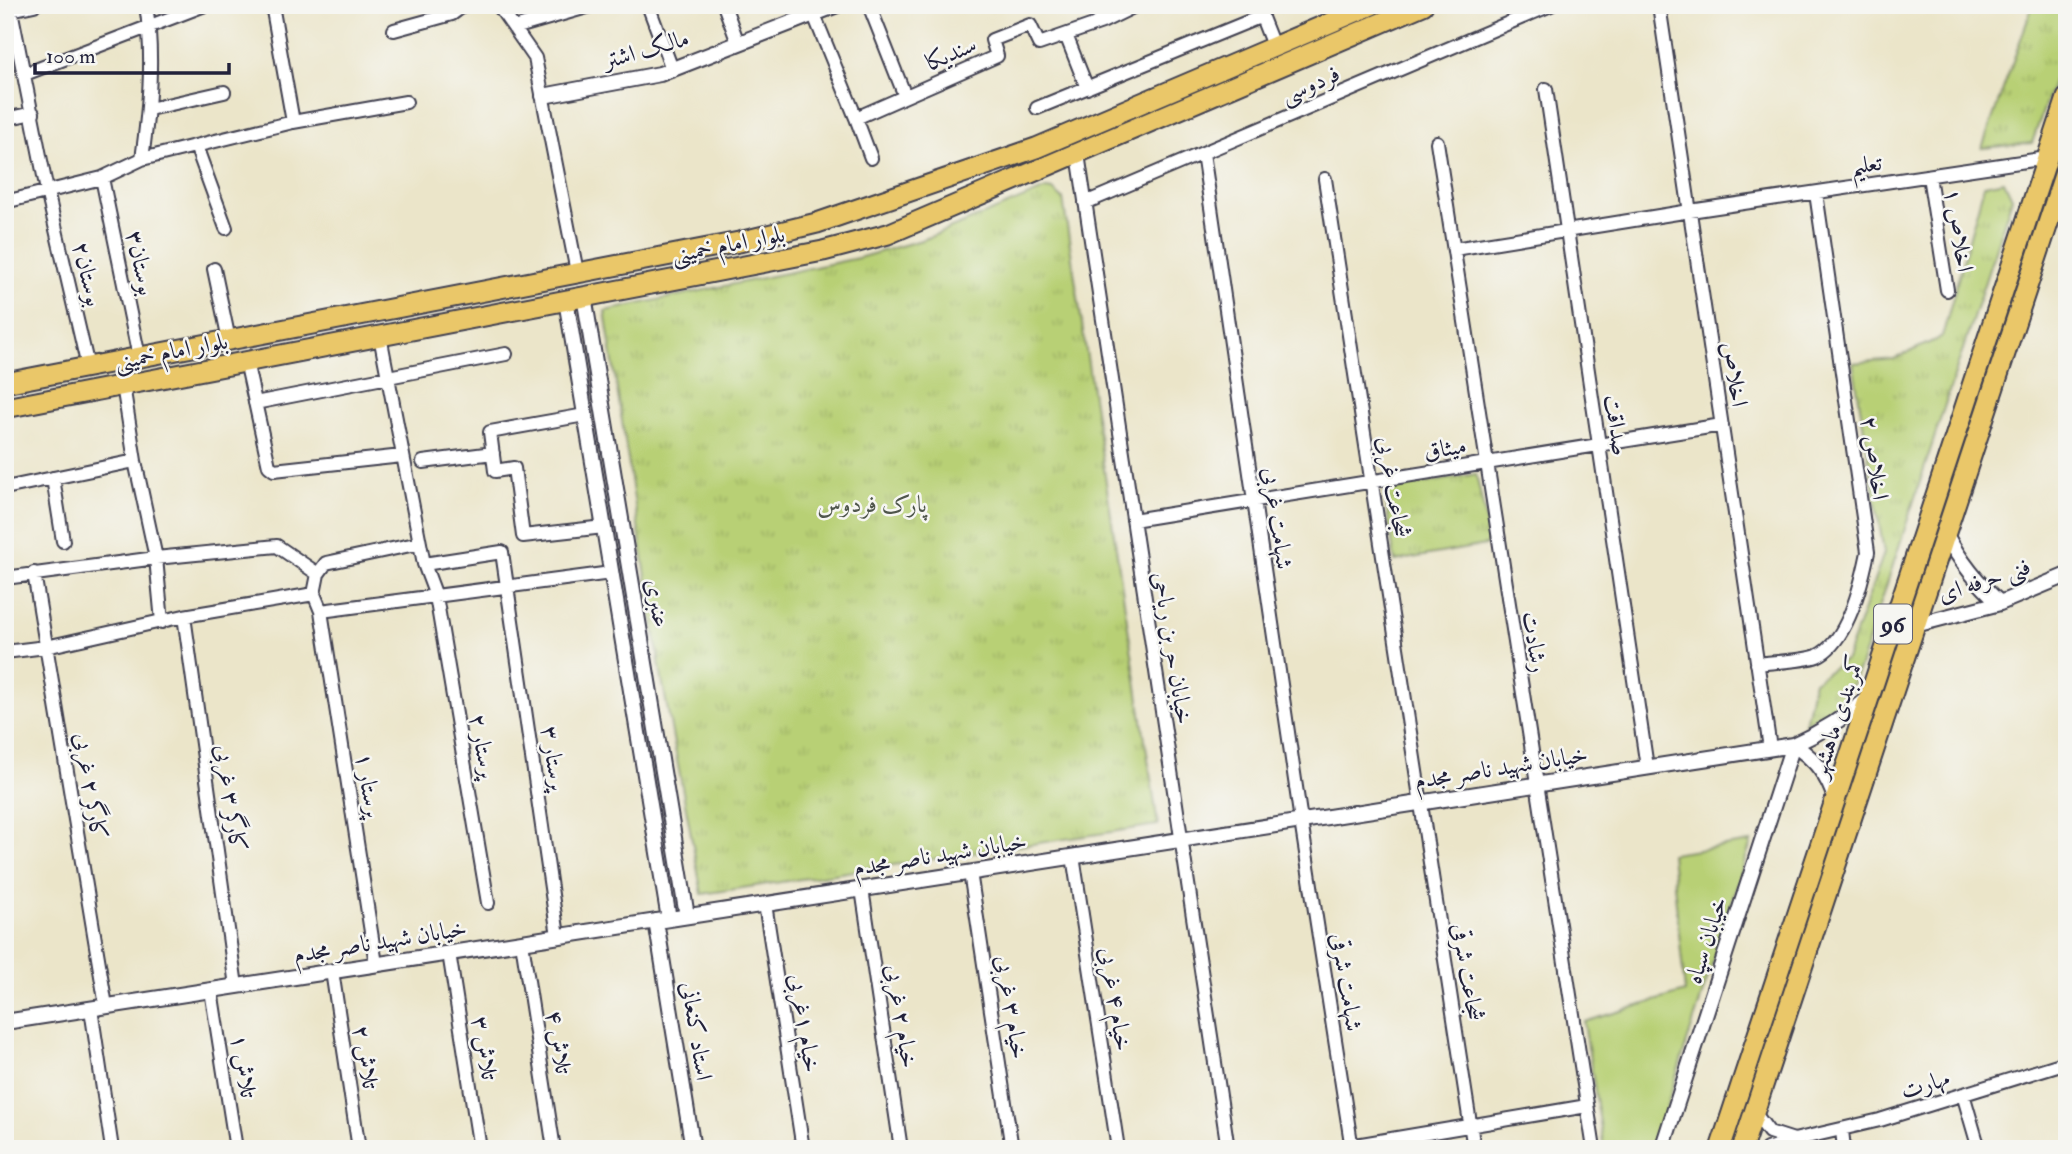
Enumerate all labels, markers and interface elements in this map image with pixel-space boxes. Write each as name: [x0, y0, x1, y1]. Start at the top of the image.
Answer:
street label: مالک اشتر: [597, 22, 693, 77]
street label: سندیکا: [921, 29, 982, 78]
scale bar: [35, 32, 229, 76]
text: 100 m: [46, 43, 96, 70]
street label: فردوسی: [1276, 58, 1345, 112]
street label: تعلیم: [1848, 147, 1885, 190]
street label: اخلاص ۱: [1937, 186, 1980, 274]
street label: بلوار امام خمینی: [669, 218, 788, 276]
street label: بوستان۳: [119, 228, 162, 298]
street label: بوستان۲: [65, 239, 110, 310]
street label: بلوار امام خمینی: [112, 325, 231, 383]
street label: اخلاص: [1714, 339, 1755, 409]
street label: صداقت: [1597, 392, 1636, 458]
street label: اخلاص ۲: [1853, 414, 1896, 502]
street label: میثاق: [1421, 430, 1469, 467]
street label: شجاعت غربی: [1369, 434, 1417, 540]
street label: شهامت غربی: [1254, 465, 1300, 571]
park label: پارک فردوس: [817, 489, 928, 521]
street label: فنی حرفه ای: [1934, 551, 2035, 611]
street label: خیابان حر بن ریاحی: [1145, 570, 1200, 726]
street label: عنبری: [638, 576, 677, 630]
road number: 96: [1874, 604, 1912, 644]
street label: رشادت: [1514, 609, 1555, 675]
street label: کمربندی ماهشهر: [1802, 651, 1872, 784]
street label: پرستار ۲: [462, 711, 504, 784]
street label: پرستار ۳: [534, 724, 574, 795]
street label: کارگر ۲ غربی: [66, 730, 115, 842]
street label: خیابان شهید ناصر مجدم: [1412, 738, 1591, 801]
street label: کارگر ۳ غربی: [207, 742, 254, 854]
street label: پرستار ۱: [348, 751, 389, 822]
street label: خیابان شهید ناصر مجدم: [851, 825, 1030, 888]
street label: خیابان سپاه: [1678, 893, 1735, 988]
street label: خیابان شهید ناصر مجدم: [291, 912, 470, 975]
street label: شجاعت شرقی: [1444, 921, 1491, 1023]
street label: شهامت شرقی: [1323, 931, 1370, 1033]
street label: خیام ۴ غربی: [1087, 945, 1139, 1054]
street label: خیام ۳ غربی: [983, 953, 1035, 1062]
street label: خیام ۲ غربی: [873, 962, 925, 1071]
street label: خیام ۱غربی: [776, 971, 828, 1075]
street label: استاد کنعانی: [673, 979, 720, 1083]
street label: تلاش ۴: [538, 1008, 579, 1077]
street label: تلاش ۳: [464, 1014, 505, 1083]
street label: تلاش ۲: [345, 1023, 386, 1092]
street label: تلاش ۱: [223, 1032, 264, 1101]
street label: مهارت: [1897, 1062, 1954, 1107]

